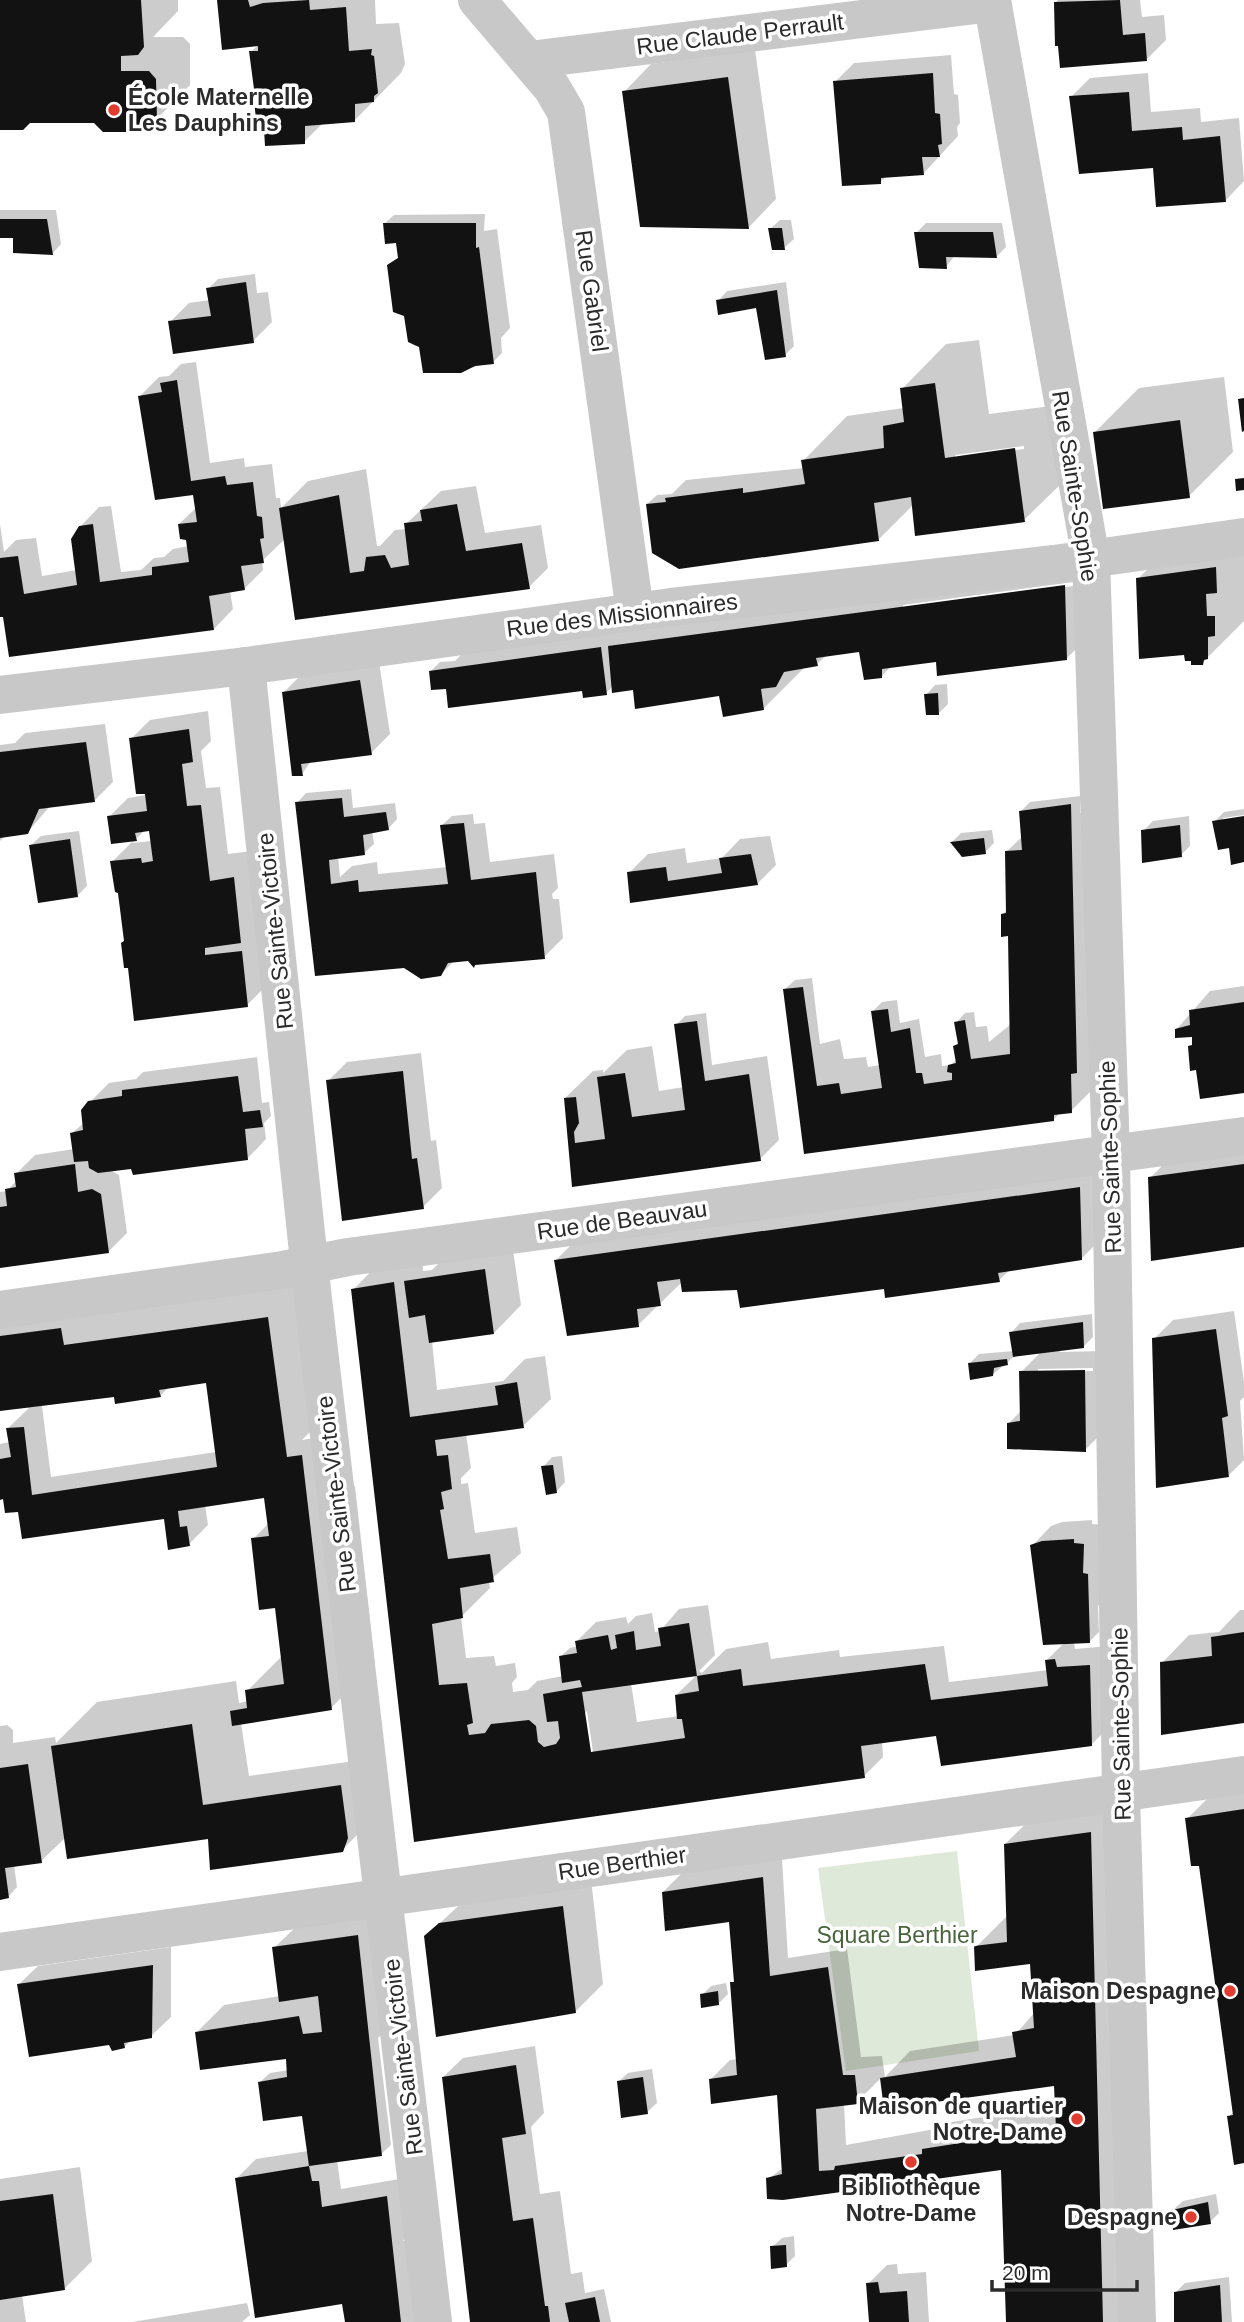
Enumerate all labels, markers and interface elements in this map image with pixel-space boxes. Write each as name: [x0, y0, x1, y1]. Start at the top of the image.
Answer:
street label: Rue Claude Perrault: [635, 8, 846, 60]
place label: École Maternelle Les Dauphins: [128, 83, 310, 136]
marker: École Maternelle Les Dauphins: [106, 102, 122, 118]
street label: Rue Gabriel: [571, 228, 613, 354]
street label: Rue Sainte-Sophie: [1047, 389, 1103, 583]
street label: Rue des Missionnaires: [505, 588, 739, 642]
street label: Rue Sainte-Victoire: [252, 831, 298, 1031]
street label: Rue Sainte-Sophie: [1094, 1060, 1126, 1254]
street label: Rue de Beauvau: [535, 1195, 709, 1245]
street label: Rue Sainte-Victoire: [311, 1394, 361, 1594]
street label: Rue Sainte-Sophie: [1106, 1627, 1136, 1821]
street label: Rue Berthier: [556, 1841, 688, 1885]
park label: Square Berthier: [816, 1922, 978, 1948]
street label: Rue Sainte-Victoire: [378, 1957, 428, 2157]
place label: Maison Despagne: [1020, 1978, 1216, 2004]
marker: Maison Despagne: [1222, 1983, 1238, 1999]
place label: Maison de quartier Notre-Dame: [859, 2093, 1063, 2145]
marker: Maison de quartier Notre-Dame: [1069, 2111, 1085, 2127]
marker: Bibliothèque Notre-Dame: [903, 2154, 919, 2170]
place label: Bibliothèque Notre-Dame: [841, 2174, 981, 2226]
place label: Despagne: [1067, 2204, 1177, 2230]
marker: Despagne: [1183, 2209, 1199, 2225]
scale bar: [992, 2248, 1137, 2292]
text: 20 m: [1002, 2261, 1049, 2284]

